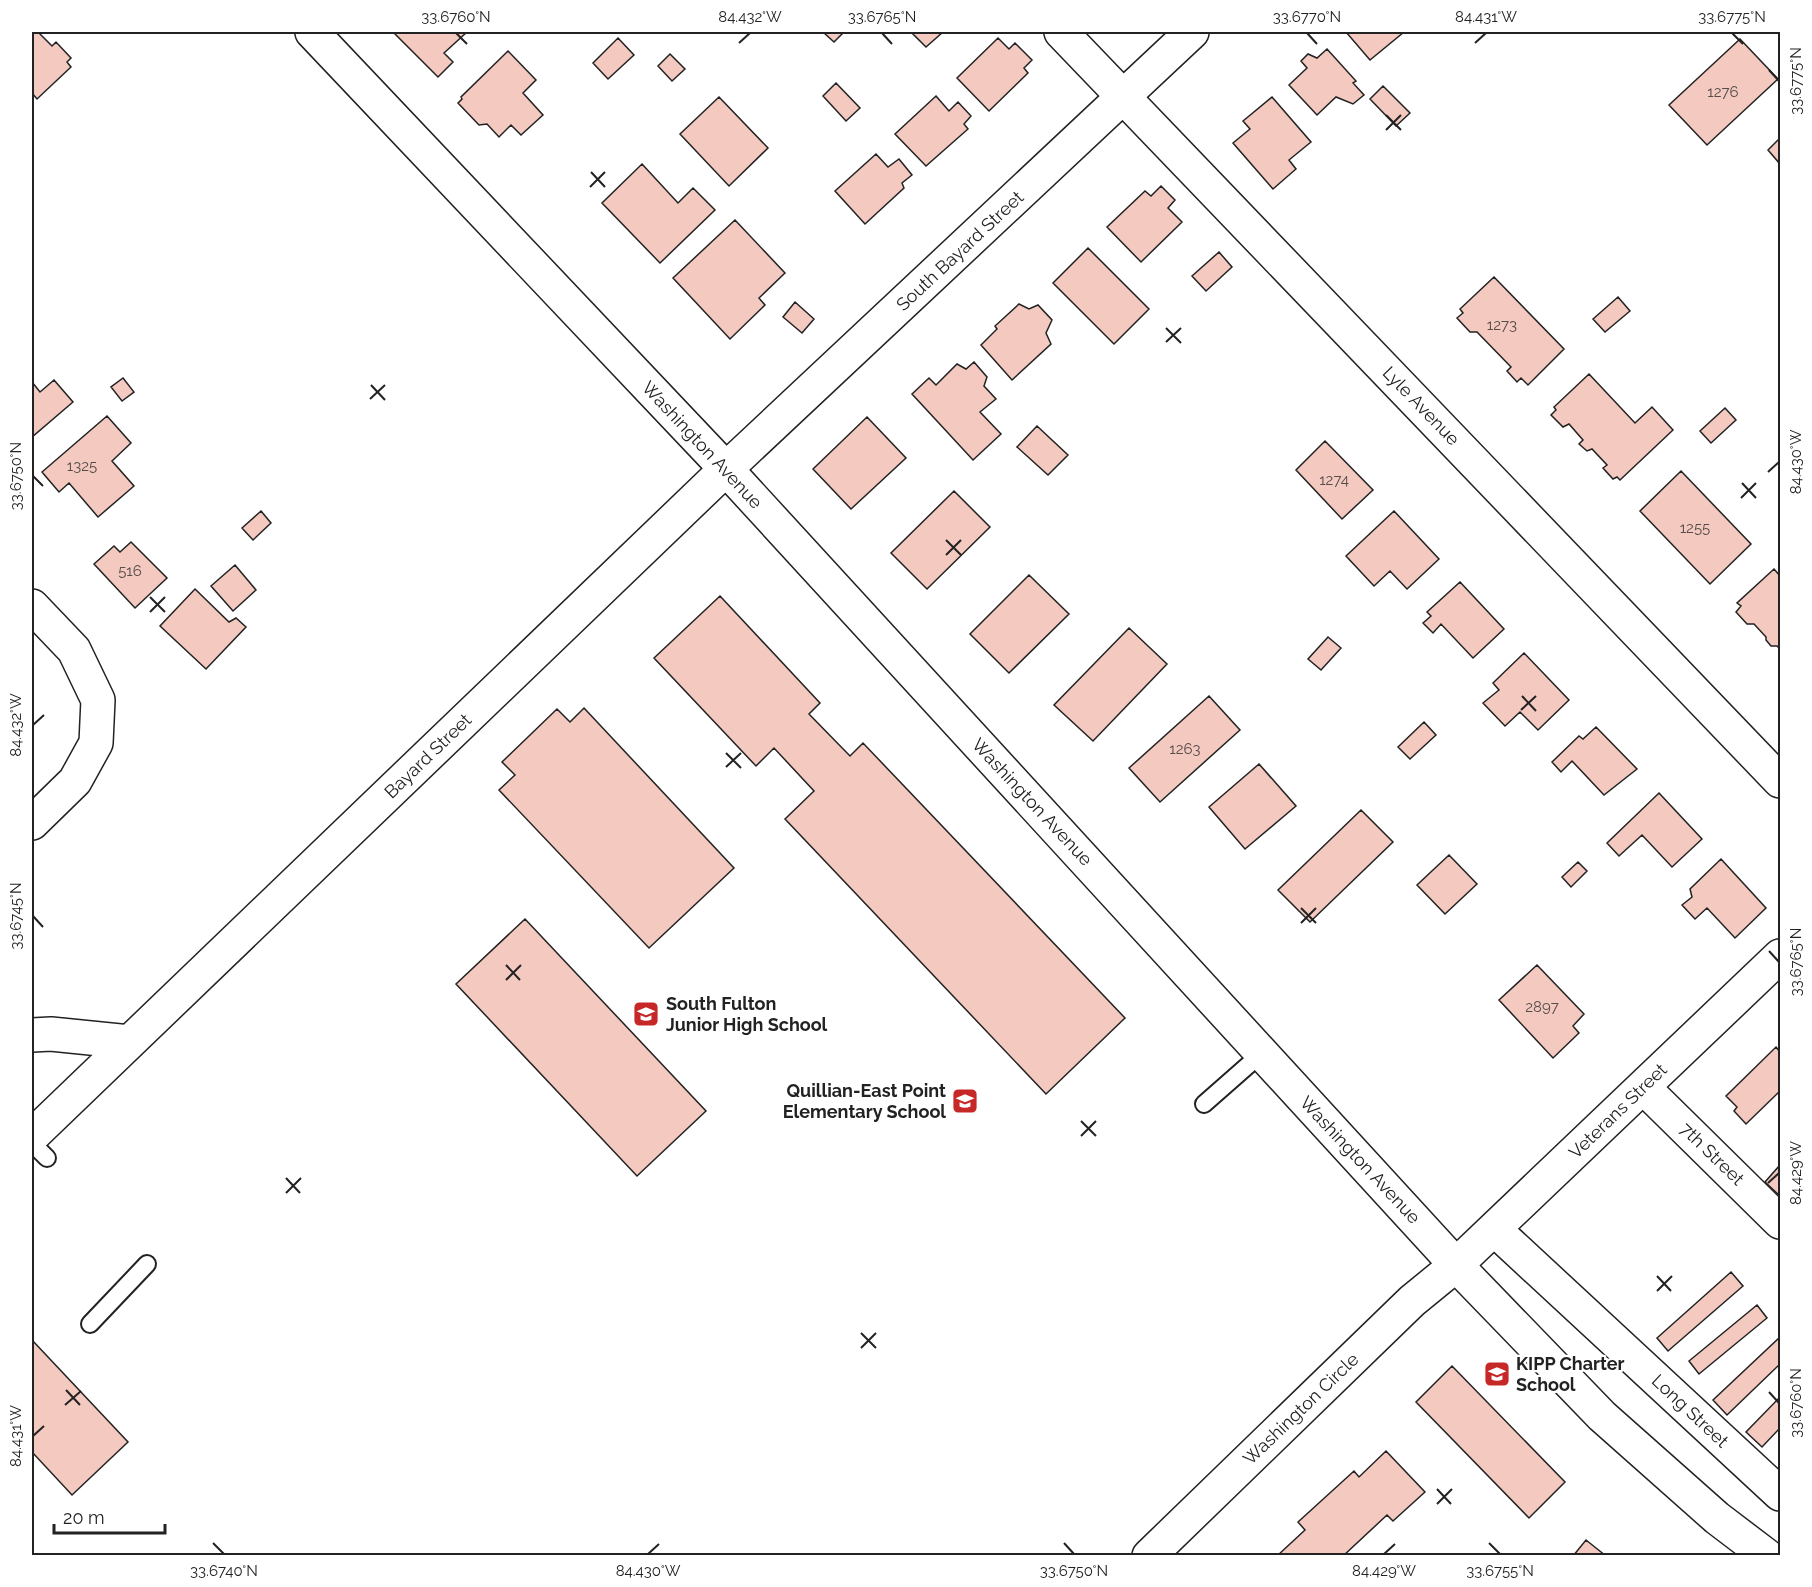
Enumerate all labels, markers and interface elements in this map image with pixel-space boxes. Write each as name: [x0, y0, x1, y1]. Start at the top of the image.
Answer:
text: 33.6760°N: [421, 8, 491, 26]
text: 84.432°W: [718, 8, 782, 26]
text: 33.6765°N: [848, 8, 916, 26]
text: 33.6770°N: [1273, 8, 1341, 26]
text: 84.431°W: [1455, 8, 1517, 26]
text: 33.6775°N: [1698, 8, 1766, 26]
text: 33.6775°N: [1787, 47, 1805, 115]
house number: 1276: [1707, 83, 1739, 101]
street label: South Bayard Street: [892, 186, 1028, 315]
house number: 1273: [1487, 316, 1517, 334]
street label: Lyle Avenue: [1379, 362, 1464, 450]
street label: Washington Avenue: [638, 377, 767, 513]
text: 84.430°W: [1787, 429, 1805, 494]
text: 33.6750°N: [7, 442, 25, 510]
house number: 1325: [67, 457, 97, 475]
house number: 1274: [1319, 471, 1349, 489]
house number: 1255: [1680, 519, 1710, 537]
house number: 516: [118, 562, 142, 580]
text: 84.432°W: [7, 693, 25, 757]
street label: Bayard Street: [380, 709, 475, 802]
street label: Washington Avenue: [968, 734, 1097, 870]
house number: 1263: [1169, 740, 1201, 758]
text: 33.6745°N: [7, 882, 25, 950]
text: 33.6765°N: [1787, 928, 1805, 996]
place label: South Fulton Junior High School: [666, 993, 828, 1035]
house number: 2897: [1525, 998, 1559, 1016]
school or university icon: South Fulton Junior High School: [631, 999, 661, 1029]
street label: Veterans Street: [1564, 1059, 1671, 1163]
place label: Quillian-East Point Elementary School: [783, 1080, 946, 1122]
school or university icon: Quillian-East Point Elementary School: [950, 1086, 980, 1116]
street label: Washington Avenue: [1296, 1092, 1425, 1228]
street label: 7th Street: [1676, 1118, 1749, 1189]
text: 84.429°W: [1787, 1141, 1805, 1205]
street label: Washington Circle: [1239, 1348, 1363, 1469]
place label: KIPP Charter School: [1516, 1353, 1625, 1395]
school or university icon: KIPP Charter School: [1482, 1359, 1512, 1389]
text: 33.6760°N: [1787, 1368, 1805, 1438]
street label: Long Street: [1648, 1370, 1733, 1451]
text: 84.431°W: [7, 1405, 25, 1467]
scale bar: [54, 1497, 165, 1535]
text: 20 m: [63, 1507, 105, 1528]
text: 33.6740°N: [190, 1562, 258, 1580]
text: 84.430°W: [616, 1562, 681, 1580]
text: 33.6750°N: [1040, 1562, 1108, 1580]
text: 84.429°W: [1352, 1562, 1416, 1580]
text: 33.6755°N: [1466, 1562, 1534, 1580]

